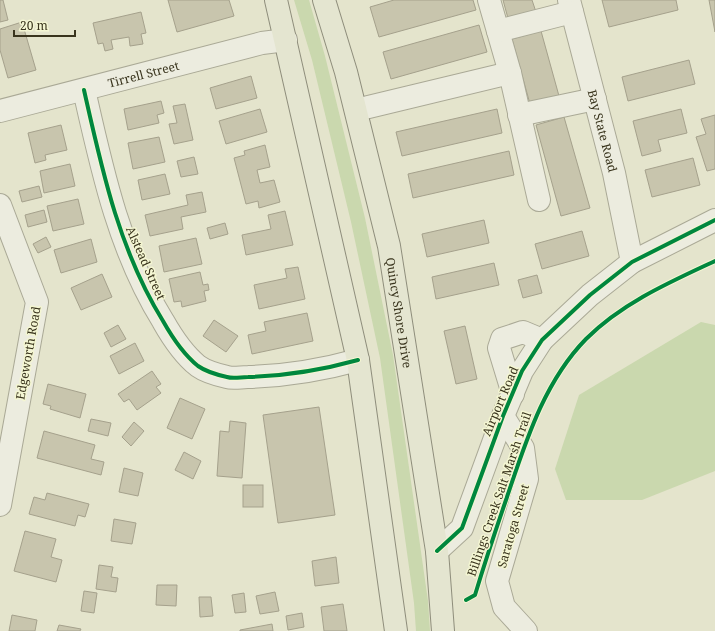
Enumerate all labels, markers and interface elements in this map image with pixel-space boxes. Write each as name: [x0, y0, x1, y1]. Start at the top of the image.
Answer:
scale bar: [14, 12, 75, 38]
text: 20 m: [20, 17, 48, 34]
street label: Tirrell Street: [106, 56, 181, 91]
street label: Bay State Road: [584, 88, 622, 174]
street label: Alstead Street: [122, 223, 170, 303]
street label: Quincy Shore Drive: [382, 256, 417, 369]
street label: Edgeworth Road: [11, 304, 45, 401]
street label: Airport Road: [478, 363, 523, 438]
street label: Billings Creek Salt Marsh Trail: [463, 409, 535, 579]
street label: Saratoga Street: [493, 482, 533, 570]

